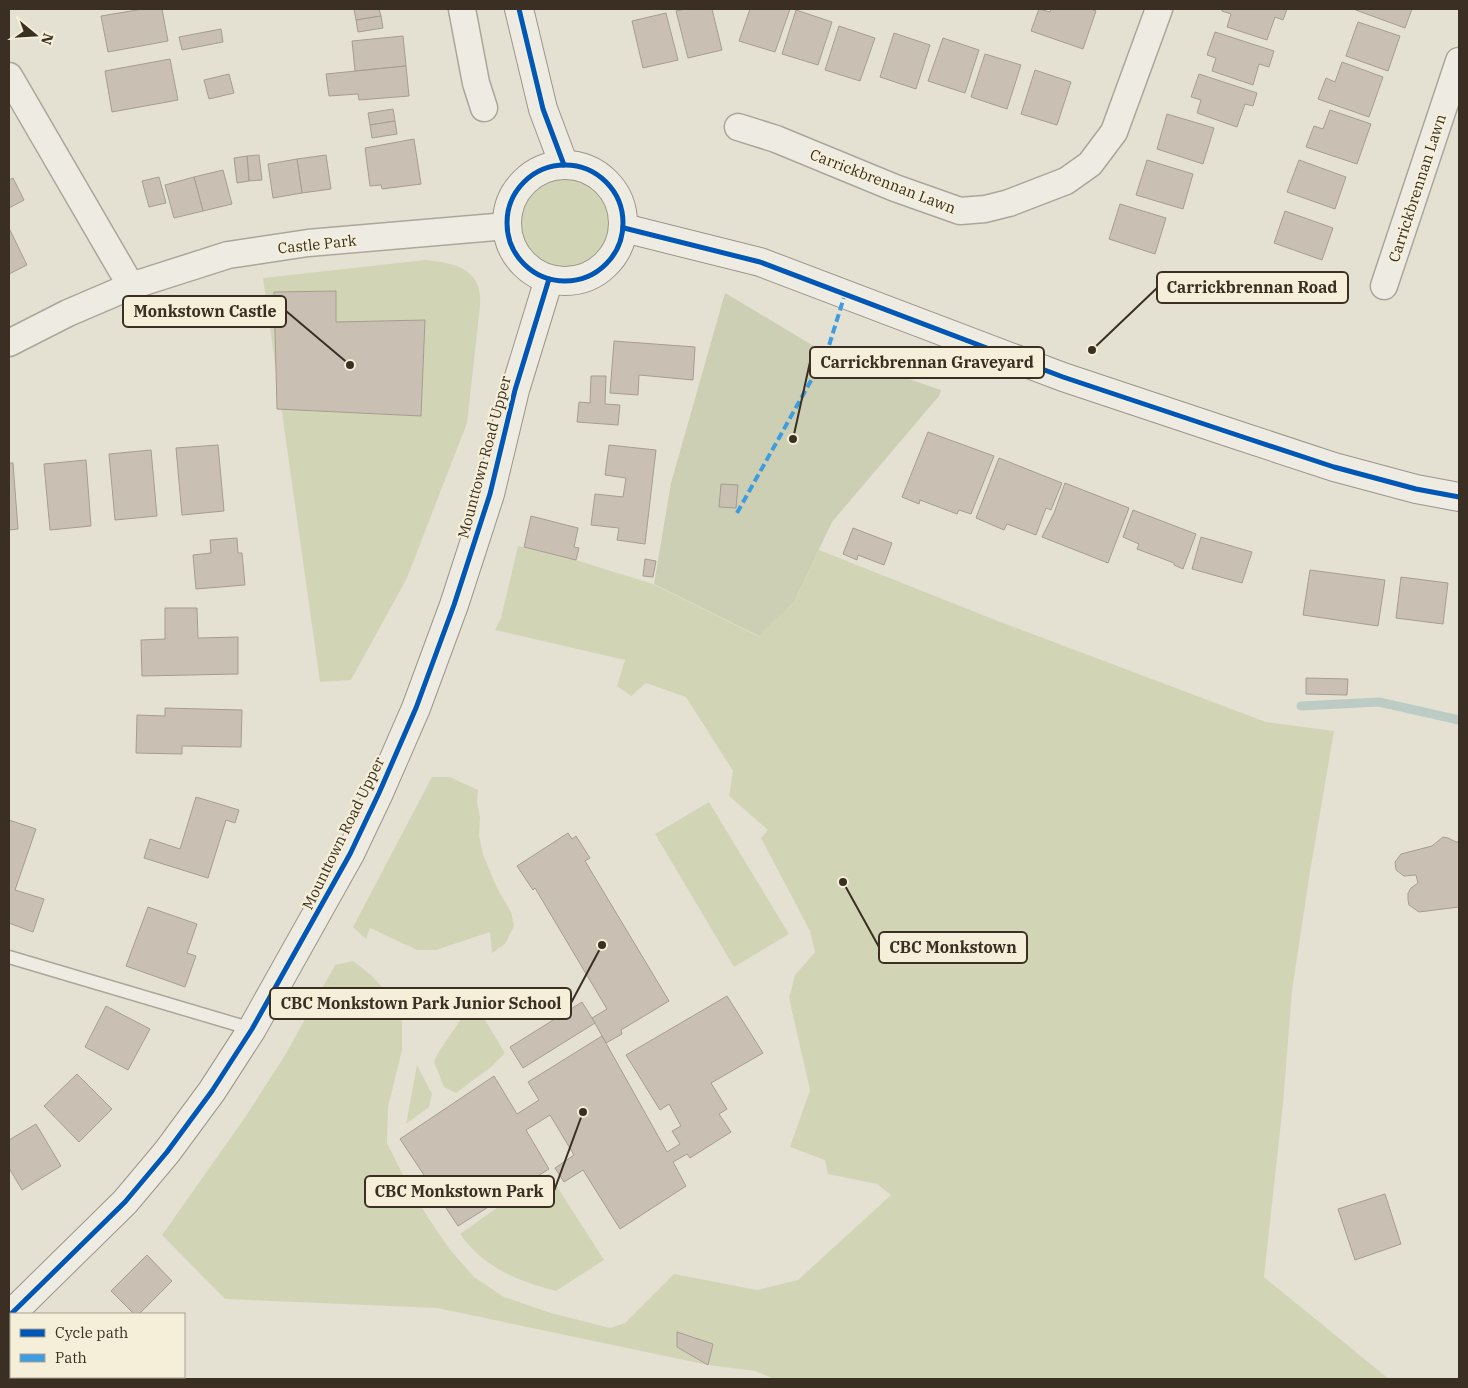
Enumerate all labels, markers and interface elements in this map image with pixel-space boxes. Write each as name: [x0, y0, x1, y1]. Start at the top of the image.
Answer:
north arrow: [10, 10, 60, 60]
text: N: [37, 31, 58, 47]
street label: Carrickbrennan Lawn: [1384, 111, 1450, 264]
street label: Carrickbrennan Lawn: [807, 144, 959, 218]
street label: Castle Park: [277, 230, 358, 258]
callout: Carrickbrennan Road: [1157, 272, 1348, 303]
text: Carrickbrennan Road: [1167, 277, 1337, 297]
callout: Monkstown Castle: [123, 296, 286, 327]
text: Monkstown Castle: [133, 301, 277, 321]
callout: Carrickbrennan Graveyard: [810, 347, 1044, 378]
text: Carrickbrennan Graveyard: [820, 352, 1034, 372]
street label: Mounttown Road Upper: [453, 373, 515, 540]
street label: Mounttown Road Upper: [298, 753, 388, 912]
callout: CBC Monkstown: [879, 932, 1027, 963]
text: CBC Monkstown: [889, 937, 1017, 957]
callout: CBC Monkstown Park Junior School: [270, 988, 571, 1019]
text: CBC Monkstown Park Junior School: [280, 993, 562, 1013]
callout: CBC Monkstown Park: [365, 1176, 554, 1207]
text: CBC Monkstown Park: [374, 1181, 544, 1201]
legend: [10, 1313, 185, 1378]
text: Cycle path: [55, 1323, 128, 1342]
text: Path: [55, 1348, 87, 1367]

